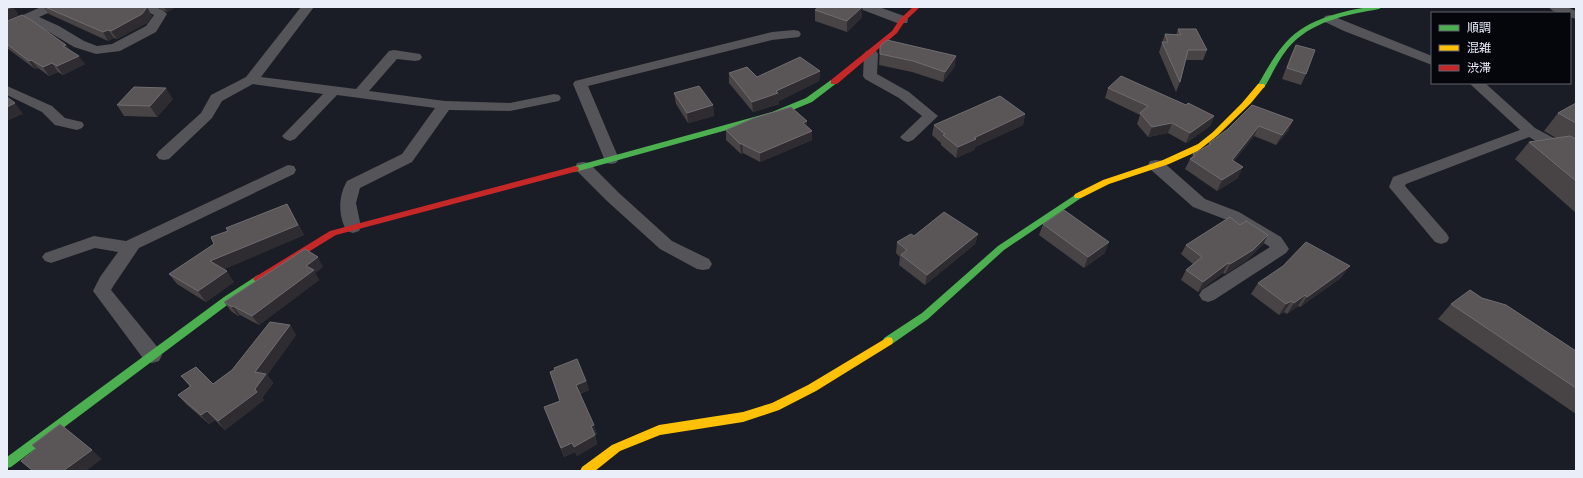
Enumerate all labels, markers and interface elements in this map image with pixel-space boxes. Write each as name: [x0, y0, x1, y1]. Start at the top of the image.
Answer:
legend: [1431, 12, 1571, 84]
text: 順調: [1467, 19, 1491, 36]
text: 混雑: [1467, 39, 1491, 56]
text: 渋滞: [1467, 59, 1491, 76]

